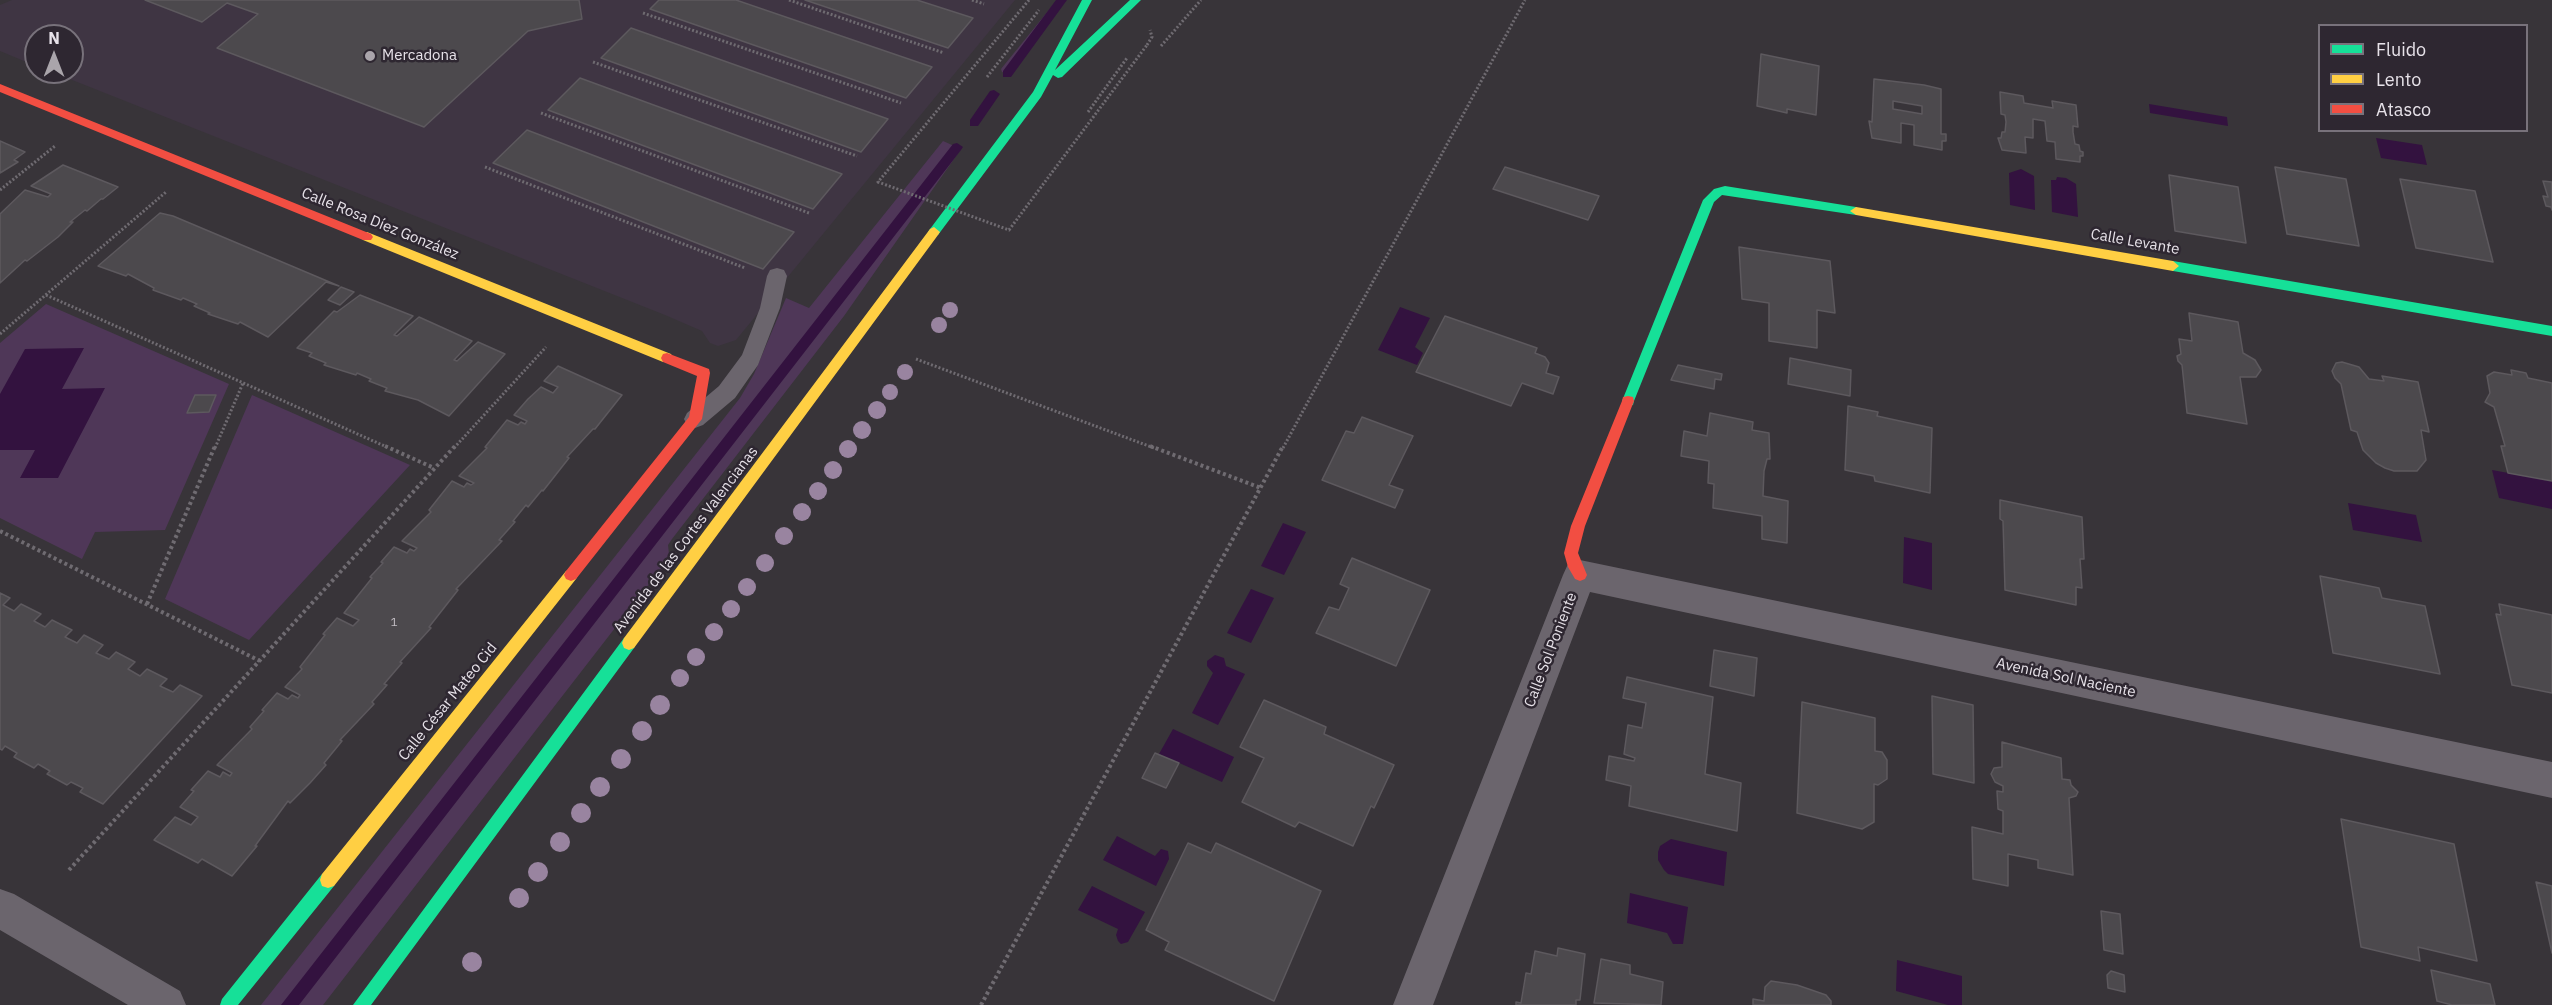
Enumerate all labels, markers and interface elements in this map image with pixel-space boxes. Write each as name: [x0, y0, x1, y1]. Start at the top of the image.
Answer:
north arrow: [24, 24, 84, 84]
legend: [2318, 24, 2528, 132]
text: N: [48, 28, 60, 48]
text: Fluido: [2376, 38, 2426, 61]
place label: Mercadona: [382, 47, 457, 65]
marker: Mercadona: [363, 49, 377, 63]
text: Lento: [2376, 68, 2421, 91]
text: Atasco: [2376, 98, 2431, 121]
street label: Calle Rosa Díez González: [299, 184, 461, 264]
street label: Calle Levante: [2089, 225, 2181, 259]
street label: Avenida de las Cortes Valencianas: [610, 443, 762, 637]
street label: Calle Sol Poniente: [1521, 590, 1581, 710]
house number: 1: [390, 616, 398, 630]
street label: Calle César Mateo Cid: [395, 639, 501, 765]
street label: Avenida Sol Naciente: [1995, 654, 2137, 702]

